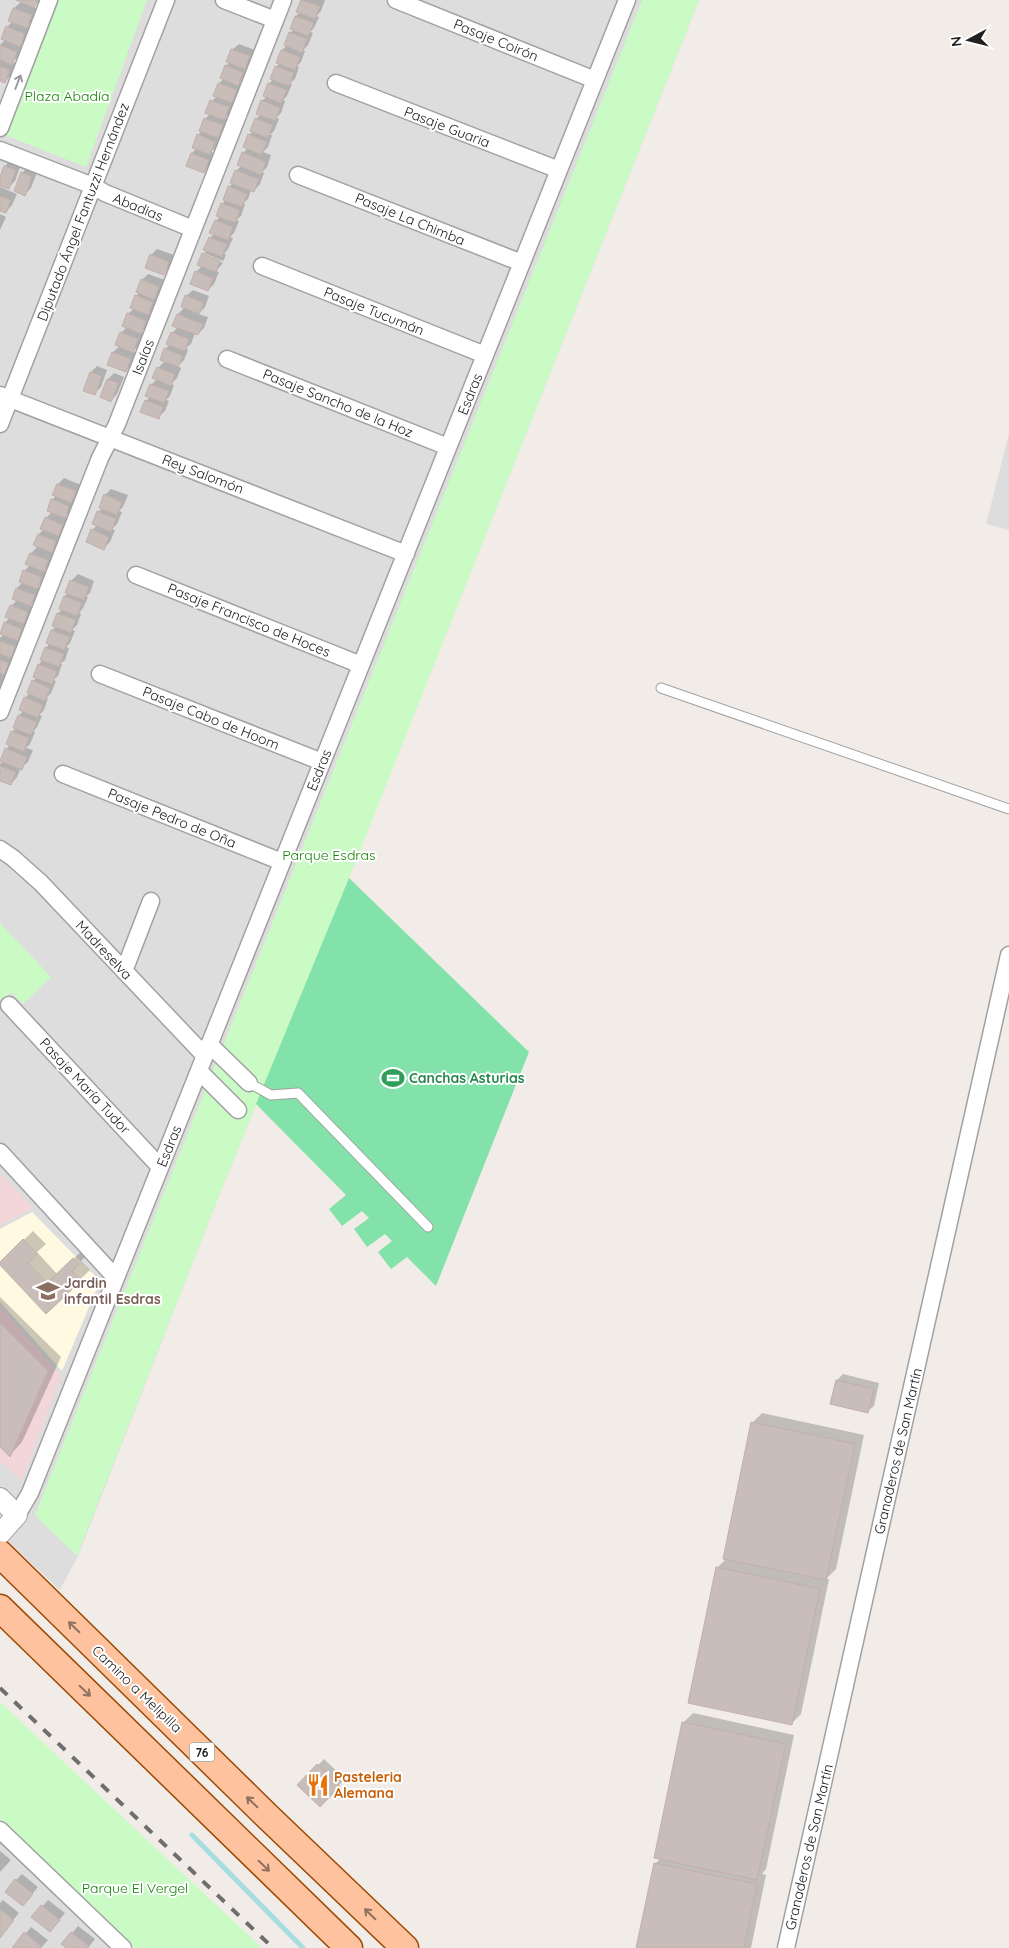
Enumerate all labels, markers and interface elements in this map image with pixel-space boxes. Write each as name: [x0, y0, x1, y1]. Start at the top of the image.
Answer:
street label: Pasaje Coirón: [451, 15, 541, 65]
north arrow: [944, 15, 994, 65]
text: N: [947, 35, 966, 48]
one-way arrow: [13, 75, 23, 90]
park label: Plaza Abadía: [24, 87, 110, 105]
street label: Diputado Ángel Fantuzzi Hernández: [33, 100, 133, 324]
street label: Pasaje Guaria: [402, 102, 492, 152]
street label: Abadias: [110, 189, 166, 225]
street label: Pasaje La Chimba: [352, 189, 468, 249]
street label: Pasaje Tucumán: [321, 283, 427, 339]
street label: Isaías: [128, 337, 158, 377]
street label: Pasaje Sancho de la Hoz: [260, 365, 416, 441]
street label: Esdras: [454, 371, 486, 417]
street label: Rey Salomón: [160, 450, 246, 498]
street label: Pasaje Francisco de Hoces: [165, 579, 333, 661]
street label: Pasaje Cabo de Hoom: [140, 682, 282, 754]
street label: Esdras: [303, 747, 335, 793]
street label: Pasaje Pedro de Oña: [105, 784, 239, 852]
park label: Parque Esdras: [282, 846, 376, 864]
street label: Madreselva: [72, 917, 136, 983]
street label: Pasaje María Tudor: [36, 1034, 135, 1138]
sports icon: Canchas Asturias: [380, 1065, 406, 1091]
place label: Canchas Asturias: [409, 1069, 525, 1087]
street label: Esdras: [153, 1123, 185, 1169]
place label: Jardin infantil Esdras: [64, 1274, 161, 1308]
school or university icon: Jardin infantil Esdras: [35, 1278, 61, 1304]
street label: Granaderos de San Martín: [870, 1366, 926, 1536]
one-way arrow: [68, 1621, 80, 1633]
street label: Camino a Melipilla: [88, 1641, 186, 1737]
one-way arrow: [79, 1685, 91, 1697]
road number: 76: [190, 1742, 214, 1761]
street label: Granaderos de San Martín: [781, 1762, 837, 1932]
place label: Pasteleria Alemana: [334, 1768, 402, 1802]
restaurant icon: Pasteleria Alemana: [305, 1772, 331, 1798]
one-way arrow: [246, 1796, 259, 1808]
one-way arrow: [257, 1860, 270, 1872]
park label: Parque El Vergel: [82, 1879, 188, 1897]
one-way arrow: [363, 1908, 376, 1920]

